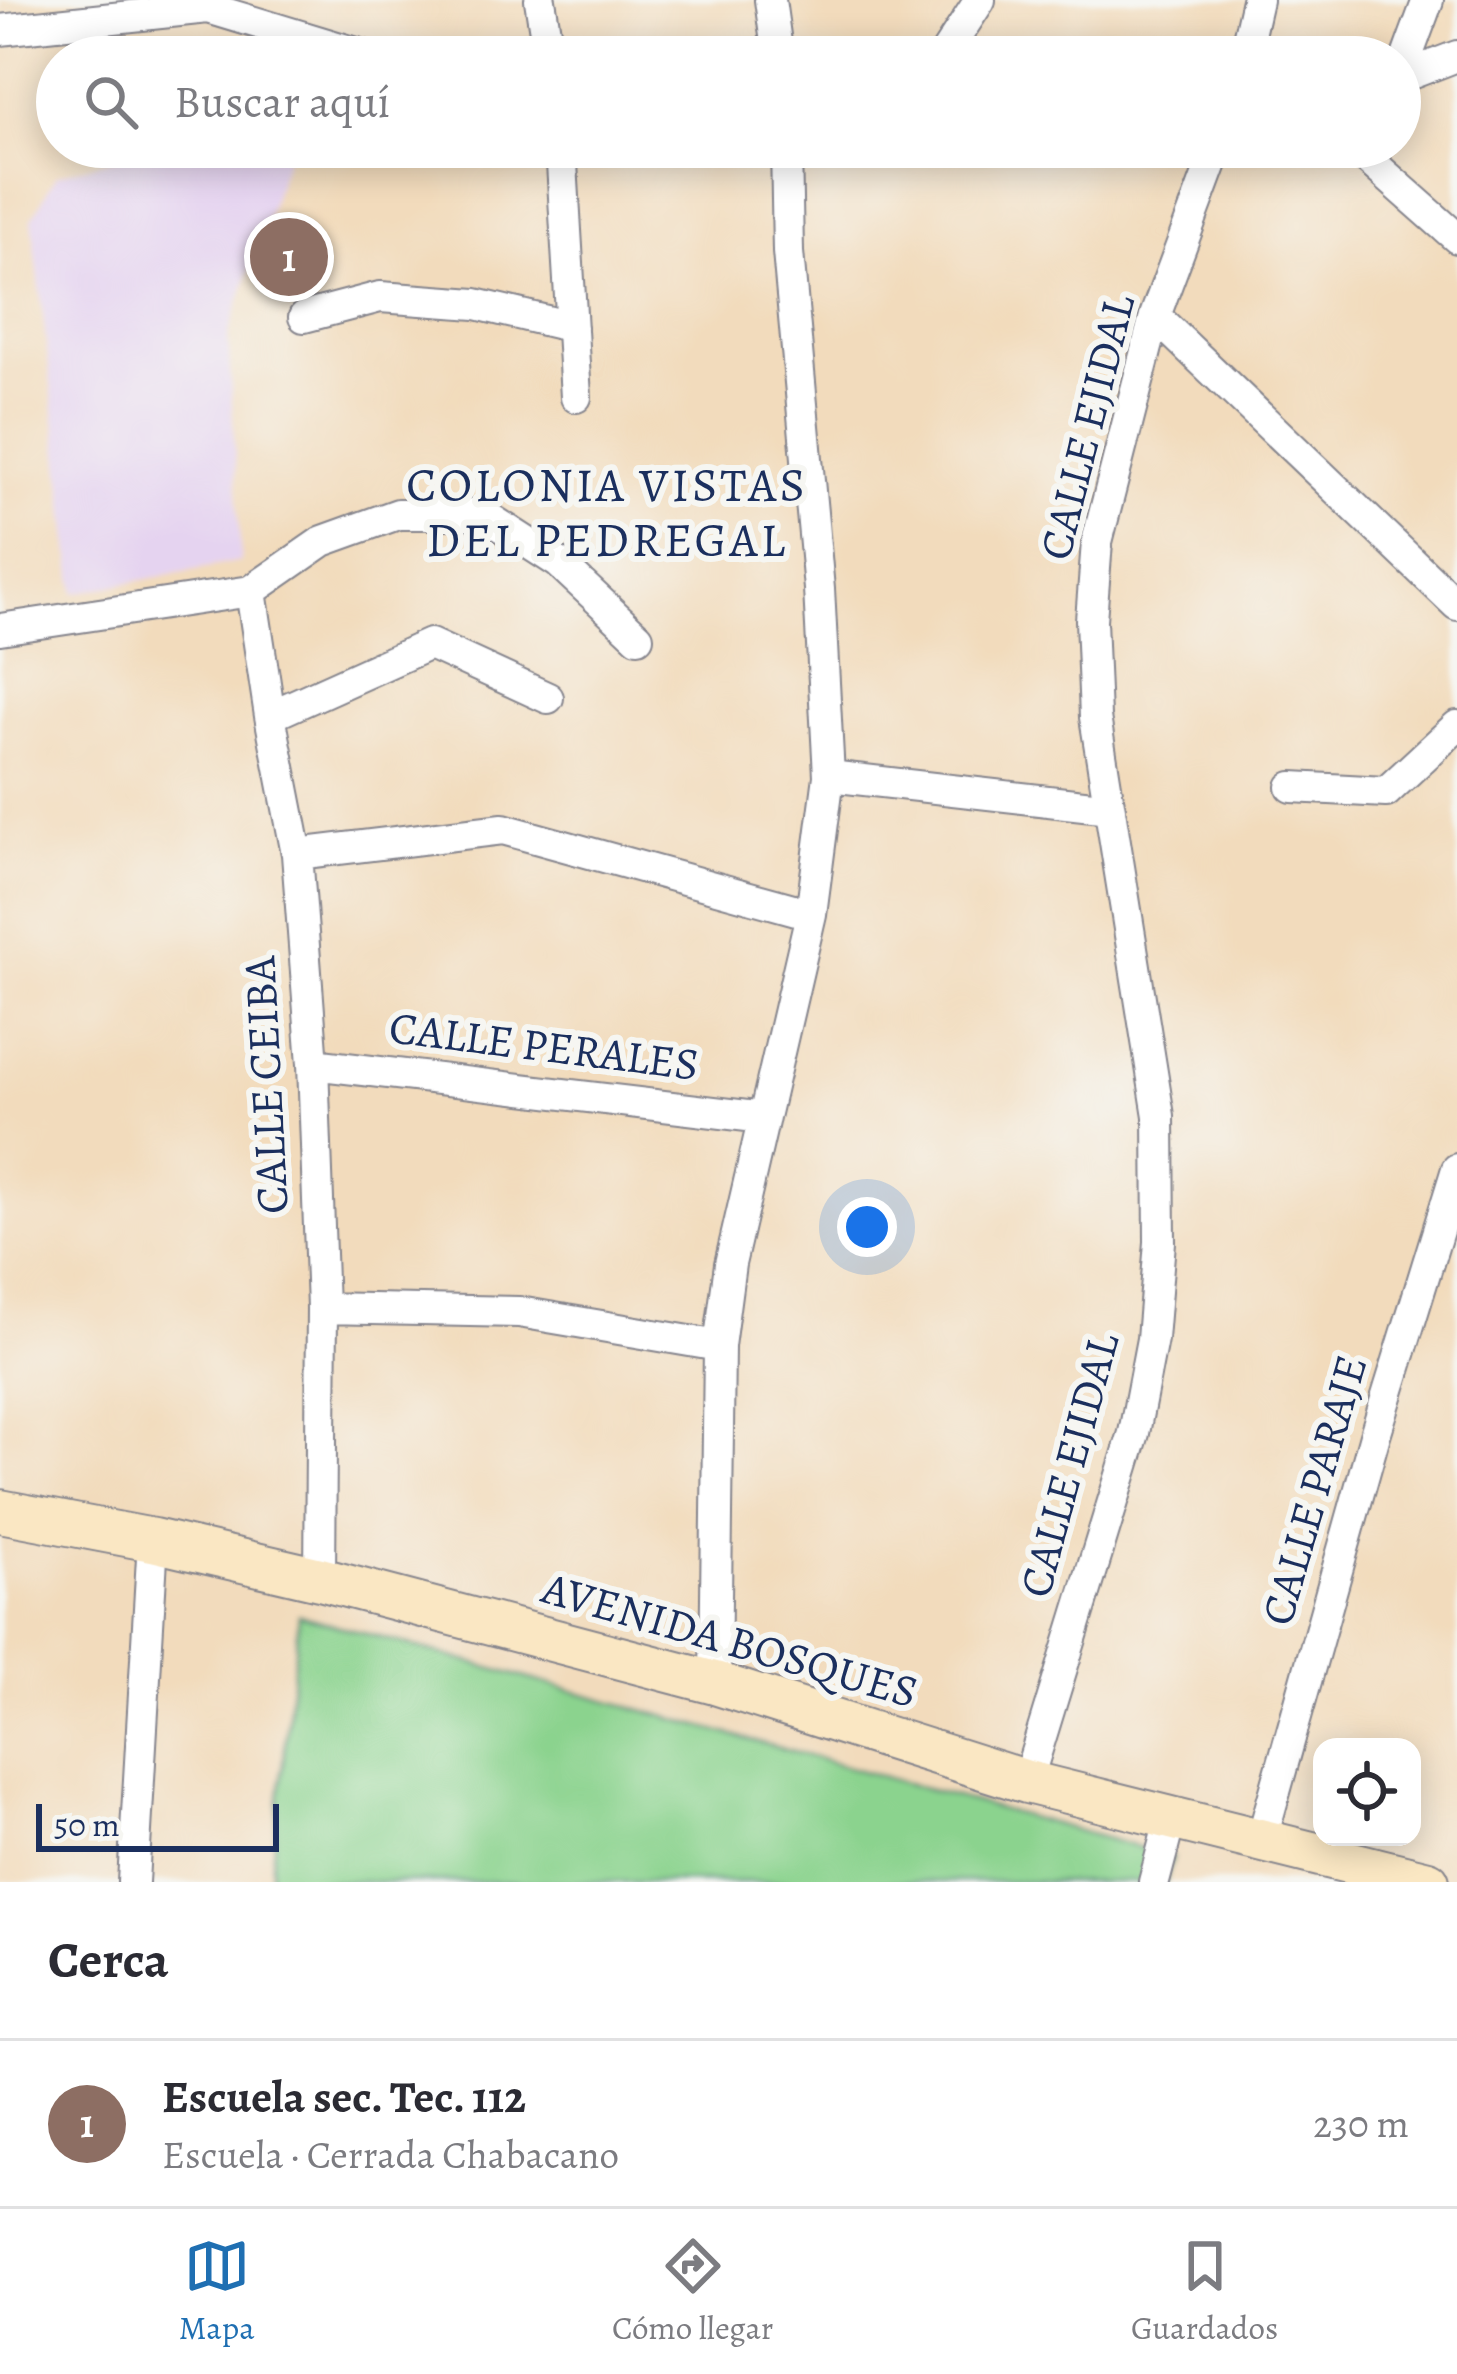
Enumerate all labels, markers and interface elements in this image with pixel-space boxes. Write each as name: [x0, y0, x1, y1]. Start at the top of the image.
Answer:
search box: [36, 36, 1421, 168]
icon: search: [78, 69, 144, 135]
text: Buscar aquí: [174, 71, 390, 133]
pin: 1: [250, 212, 328, 302]
street label: CALLE EJIDAL: [1024, 288, 1150, 566]
district label: COLONIA VISTAS DEL PEDREGAL: [406, 452, 808, 573]
street label: CALLE CEIBA: [228, 954, 304, 1215]
street label: CALLE PERALES: [386, 996, 702, 1096]
your location: [837, 1197, 897, 1257]
street label: CALLE EJIDAL: [1004, 1326, 1134, 1604]
street label: CALLE PARAJE: [1246, 1348, 1382, 1632]
street label: AVENIDA BOSQUES: [534, 1556, 925, 1723]
map controls: [1313, 1738, 1421, 1846]
button: locate: [1313, 1738, 1421, 1846]
scale bar: [36, 1798, 279, 1851]
text: 50 m: [54, 1802, 120, 1847]
text: Cerca: [48, 1925, 169, 1995]
text: Escuela sec. Tec. 112: [162, 2066, 526, 2128]
text: 1: [80, 2097, 94, 2150]
text: 230 m: [1313, 2097, 1409, 2150]
text: Escuela · Cerrada Chabacano: [162, 2128, 619, 2181]
tab: Mapa: [179, 2233, 255, 2350]
tab: Cómo llegar: [612, 2233, 773, 2350]
tab: Guardados: [1131, 2233, 1278, 2350]

